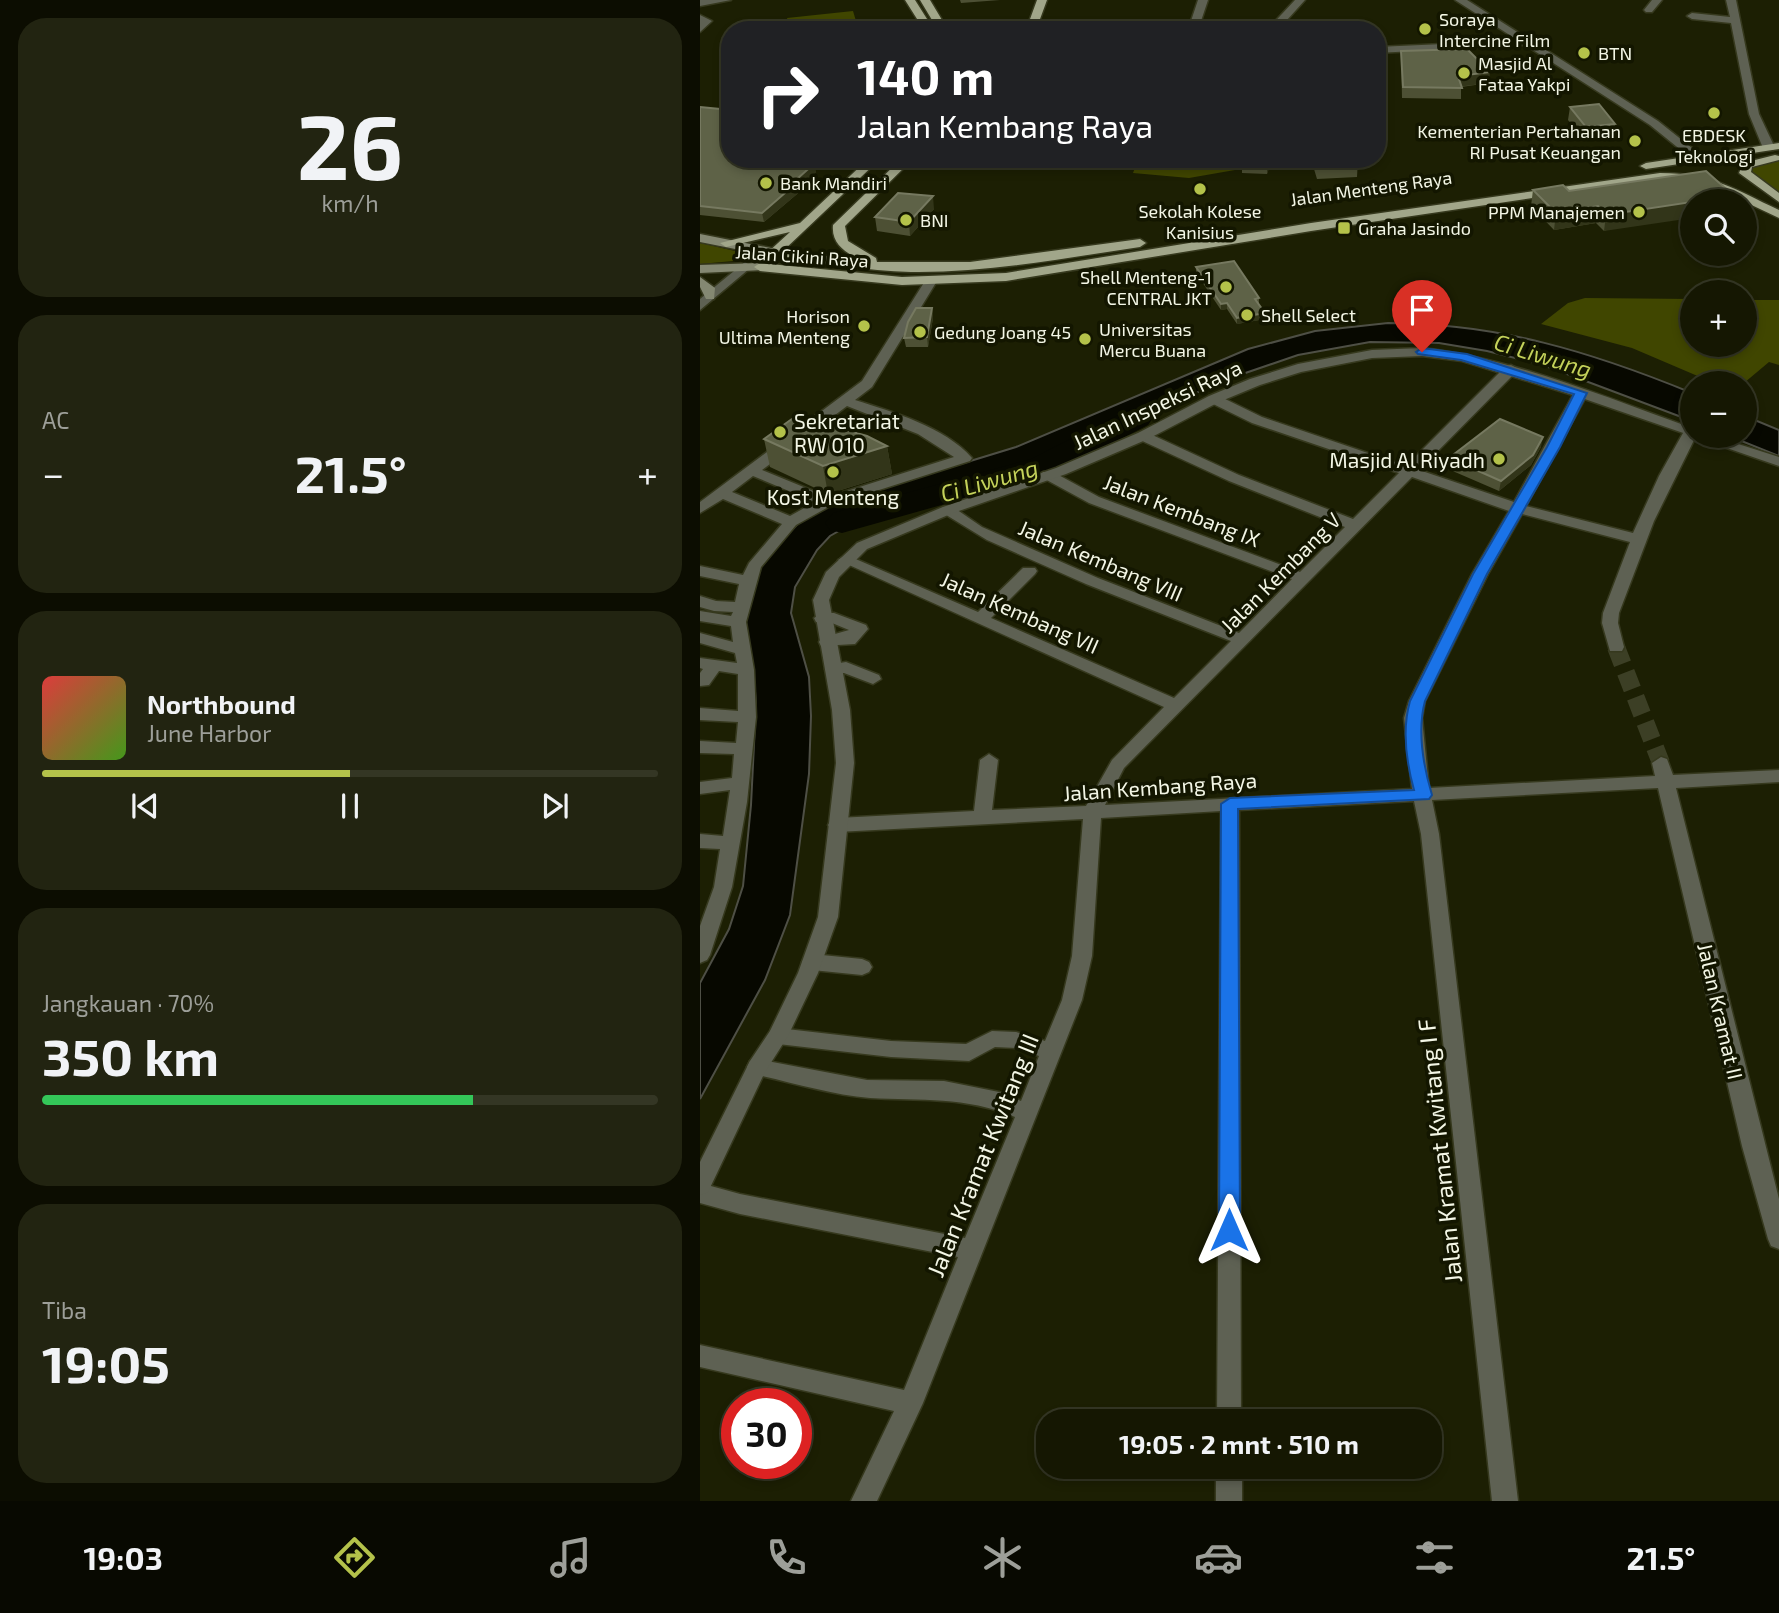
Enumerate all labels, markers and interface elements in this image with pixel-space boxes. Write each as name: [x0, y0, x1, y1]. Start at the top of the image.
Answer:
place label: Soraya Intercine Film: [1439, 8, 1550, 51]
marker: Soraya Intercine Film: [1417, 21, 1433, 37]
place label: BTN: [1598, 42, 1632, 64]
marker: BTN: [1576, 45, 1592, 61]
text: 140 m: [857, 46, 994, 105]
icon: right: [742, 49, 833, 140]
place label: Masjid Al Fataa Yakpi: [1478, 52, 1571, 95]
marker: Masjid Al Fataa Yakpi: [1456, 65, 1472, 81]
text: 26: [297, 89, 403, 198]
marker: EBDESK Teknologi: [1706, 105, 1722, 121]
text: Jalan Kembang Raya: [857, 106, 1153, 144]
place label: Kementerian Pertahanan RI Pusat Keuangan: [1417, 120, 1621, 163]
place label: EBDESK Teknologi: [1675, 124, 1753, 167]
marker: Kementerian Pertahanan RI Pusat Keuangan: [1627, 133, 1643, 149]
street label: Jalan Menteng Raya: [1289, 166, 1453, 210]
place label: Bank Mandiri: [780, 172, 887, 194]
marker: Bank Mandiri: [758, 175, 774, 191]
marker: Sekolah Kolese Kanisius: [1192, 181, 1208, 197]
text: km/h: [321, 189, 379, 217]
map controls: [1680, 189, 1757, 448]
button: search: [1680, 189, 1757, 266]
place label: Sekolah Kolese Kanisius: [1138, 200, 1262, 243]
place label: PPM Manajemen: [1488, 201, 1625, 223]
marker: PPM Manajemen: [1631, 204, 1647, 220]
place label: BNI: [920, 209, 949, 231]
marker: BNI: [898, 212, 914, 228]
place label: Graha Jasindo: [1358, 217, 1471, 239]
marker: Graha Jasindo: [1336, 220, 1352, 236]
street label: Jalan Cikini Raya: [735, 240, 869, 272]
place label: Shell Menteng-1 CENTRAL JKT: [1080, 266, 1213, 309]
marker: Shell Menteng-1 CENTRAL JKT: [1218, 279, 1234, 295]
pin: [1392, 280, 1452, 352]
button: +: [1680, 280, 1757, 357]
icon: arrive: [1403, 291, 1441, 329]
place label: Shell Select: [1261, 304, 1356, 326]
place label: Horison Ultima Menteng: [719, 305, 850, 348]
marker: Shell Select: [1239, 307, 1255, 323]
marker: Horison Ultima Menteng: [856, 318, 872, 334]
place label: Universitas Mercu Buana: [1099, 318, 1206, 361]
place label: Gedung Joang 45: [934, 321, 1071, 343]
marker: Gedung Joang 45: [912, 324, 928, 340]
water label: Ci Liwung: [1491, 327, 1595, 383]
marker: Universitas Mercu Buana: [1077, 331, 1093, 347]
street label: Jalan Inspeksi Raya: [1069, 354, 1245, 454]
button: −: [1680, 371, 1757, 448]
text: AC: [42, 406, 69, 434]
place label: Sekretariat RW 010: [794, 408, 900, 457]
marker: Sekretariat RW 010: [772, 424, 788, 440]
text: 21.5°: [295, 441, 407, 503]
place label: Masjid Al Riyadh: [1329, 447, 1485, 473]
text: −: [42, 450, 64, 496]
text: +: [637, 450, 658, 496]
marker: Masjid Al Riyadh: [1491, 451, 1507, 467]
water label: Ci Liwung: [937, 453, 1041, 507]
marker: Kost Menteng: [825, 464, 841, 480]
street label: Jalan Kembang IX: [1100, 469, 1264, 551]
place label: Kost Menteng: [767, 484, 900, 509]
street label: Jalan Kembang V: [1215, 507, 1345, 637]
street label: Jalan Kembang VIII: [1015, 514, 1187, 606]
street label: Jalan Kembang VII: [937, 566, 1103, 658]
text: Northbound: [147, 688, 296, 719]
text: June Harbor: [147, 719, 271, 747]
street label: Jalan Kembang Raya: [1062, 767, 1258, 805]
icon: previous: [126, 787, 164, 825]
icon: pause: [331, 787, 369, 825]
icon: next: [536, 787, 574, 825]
street label: Jalan Kramat II: [1693, 940, 1749, 1082]
text: Jangkauan · 70%: [42, 989, 214, 1017]
street label: Jalan Kramat Kwitang I F: [1411, 1017, 1467, 1285]
text: 350 km: [42, 1024, 219, 1086]
street label: Jalan Kramat Kwitang III: [920, 1029, 1044, 1281]
position arrow: [1192, 1193, 1266, 1267]
text: Tiba: [42, 1296, 87, 1324]
text: 19:05: [42, 1331, 170, 1393]
speed limit sign: 30: [721, 1388, 812, 1479]
text: 19:05 · 2 mnt · 510 m: [1119, 1428, 1359, 1459]
icon: directions: [330, 1533, 379, 1582]
icon: music: [546, 1533, 595, 1582]
icon: phone: [762, 1533, 811, 1582]
icon: climate: [978, 1533, 1027, 1582]
icon: car: [1194, 1533, 1243, 1582]
icon: filters: [1410, 1533, 1459, 1582]
text: 19:03: [84, 1538, 163, 1576]
text: 21.5°: [1626, 1538, 1695, 1576]

